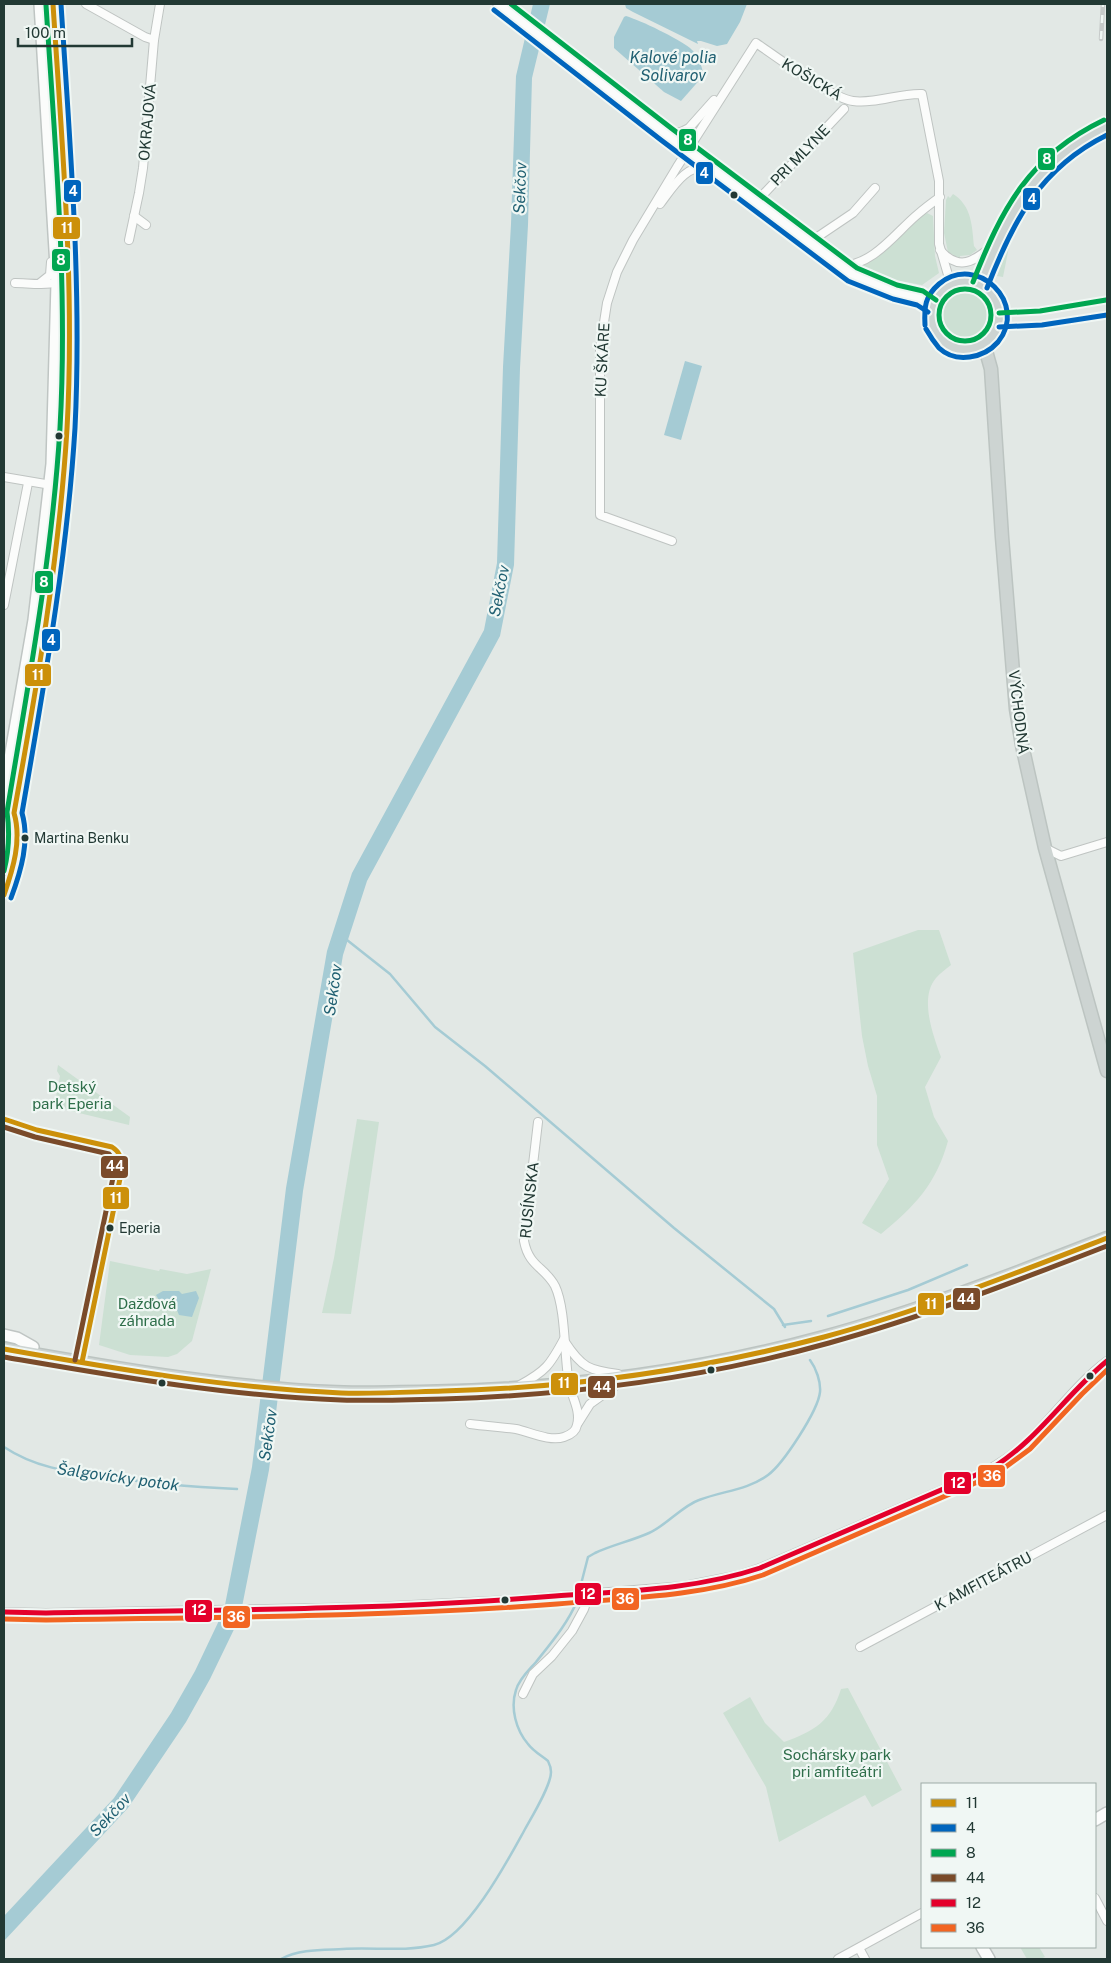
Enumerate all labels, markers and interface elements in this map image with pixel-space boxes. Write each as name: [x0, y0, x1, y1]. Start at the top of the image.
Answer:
scale bar: [18, 15, 131, 47]
text: 100 m: [25, 24, 66, 41]
water label: Kalové polia Solivarov: [630, 48, 716, 85]
street label: KOŠICKÁ: [779, 54, 845, 104]
street label: OKRAJOVÁ: [135, 82, 159, 162]
street label: PRI MLYNE: [767, 121, 833, 189]
line badge: 8: [678, 128, 697, 152]
text: 8: [683, 132, 693, 148]
line badge: 8: [1037, 147, 1056, 171]
text: 8: [1042, 151, 1052, 167]
water label: Sekčov: [510, 161, 530, 214]
line badge: 4: [695, 161, 714, 185]
text: 4: [699, 165, 709, 181]
line badge: 4: [63, 179, 82, 203]
text: 4: [68, 183, 78, 199]
line badge: 4: [1022, 187, 1041, 211]
unlabelled marker: [729, 190, 739, 200]
text: 4: [1027, 191, 1037, 207]
line badge: 11: [52, 216, 81, 240]
text: 11: [61, 220, 73, 236]
line badge: 8: [51, 248, 71, 272]
text: 8: [56, 252, 66, 268]
street label: KU ŠKÁRE: [592, 322, 612, 398]
unlabelled marker: [54, 431, 64, 441]
water label: Sekčov: [485, 563, 513, 618]
line badge: 8: [34, 570, 54, 594]
text: 8: [39, 574, 49, 590]
line badge: 4: [41, 628, 61, 652]
text: 4: [46, 632, 56, 648]
line badge: 11: [24, 663, 52, 687]
text: 11: [32, 667, 44, 683]
street label: VÝCHODNÁ: [1005, 669, 1033, 755]
place label: Martina Benku: [34, 830, 129, 846]
marker: Martina Benku: [20, 833, 30, 843]
water label: Sekčov: [320, 963, 346, 1017]
park label: Detský park Eperia: [32, 1078, 112, 1112]
line badge: 44: [100, 1155, 129, 1179]
text: 44: [106, 1158, 124, 1174]
street label: RUSÍNSKA: [517, 1160, 542, 1239]
line badge: 11: [102, 1186, 130, 1210]
text: 11: [110, 1190, 122, 1206]
place label: Eperia: [119, 1220, 160, 1236]
marker: Eperia: [105, 1223, 115, 1233]
line badge: 44: [952, 1287, 981, 1311]
text: 44: [957, 1291, 975, 1307]
line badge: 11: [917, 1292, 945, 1316]
park label: Dažďová záhrada: [118, 1295, 176, 1329]
text: 11: [925, 1296, 937, 1312]
unlabelled marker: [706, 1365, 716, 1375]
unlabelled marker: [1085, 1371, 1095, 1381]
line badge: 11: [550, 1372, 579, 1396]
text: 11: [558, 1375, 570, 1391]
line badge: 44: [587, 1375, 616, 1399]
unlabelled marker: [157, 1378, 167, 1388]
text: 44: [593, 1379, 611, 1395]
water label: Sekčov: [255, 1408, 281, 1462]
water label: Šalgovícky potok: [56, 1458, 181, 1495]
line badge: 36: [977, 1464, 1006, 1488]
text: 36: [983, 1468, 1001, 1484]
line badge: 12: [943, 1471, 972, 1495]
text: 12: [951, 1475, 966, 1491]
street label: K AMFITEÁTRU: [931, 1548, 1035, 1614]
line badge: 12: [574, 1582, 602, 1606]
text: 12: [581, 1586, 596, 1602]
line badge: 36: [611, 1587, 640, 1611]
text: 36: [616, 1591, 634, 1607]
unlabelled marker: [500, 1595, 510, 1605]
line badge: 12: [184, 1599, 213, 1623]
text: 12: [192, 1602, 207, 1618]
line badge: 36: [222, 1605, 251, 1629]
text: 36: [227, 1609, 245, 1625]
park label: Sochársky park pri amfiteátri: [783, 1746, 891, 1780]
legend: [921, 1783, 1096, 1948]
water label: Sekčov: [85, 1789, 135, 1841]
text: 11: [966, 1794, 978, 1811]
text: 4: [966, 1819, 975, 1836]
text: 8: [966, 1844, 976, 1861]
text: 44: [966, 1869, 985, 1886]
text: 12: [966, 1894, 981, 1911]
text: 36: [966, 1919, 985, 1936]

